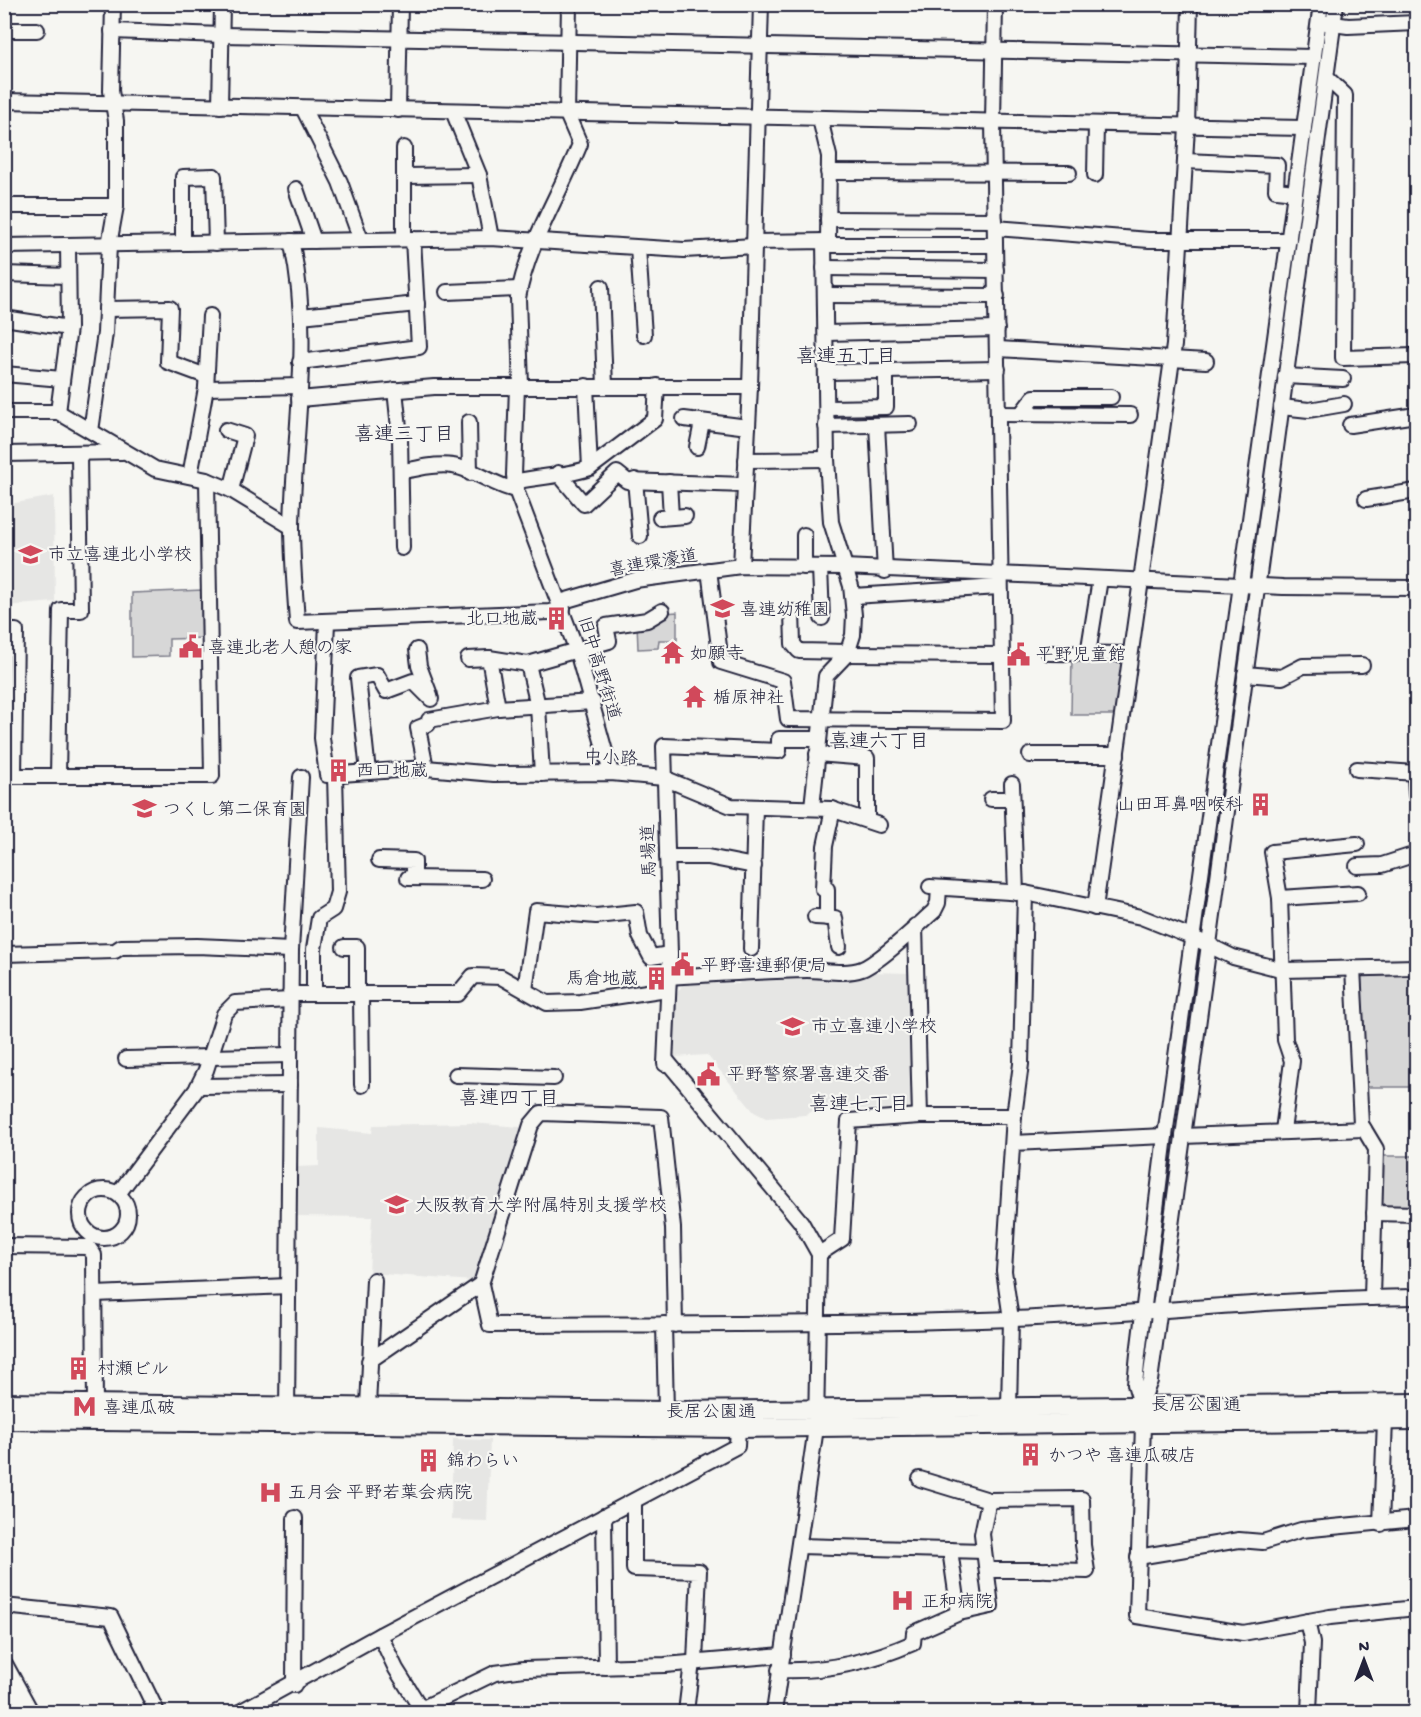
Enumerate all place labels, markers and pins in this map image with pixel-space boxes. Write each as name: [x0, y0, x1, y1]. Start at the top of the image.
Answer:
school or university icon: 市立喜連北小学校: [17, 541, 43, 567]
place label: 市立喜連北小学校: [48, 545, 192, 567]
school or university icon: 喜連幼稚園: [709, 596, 735, 622]
place label: 喜連幼稚園: [740, 600, 830, 622]
building icon: 北口地蔵: [543, 605, 569, 631]
place label: 北口地蔵: [466, 609, 538, 631]
public building icon: 喜連北老人憩の家: [177, 634, 203, 660]
place label: 喜連北老人憩の家: [208, 638, 352, 660]
temple icon: 如願寺: [659, 640, 685, 666]
public building icon: 平野児童館: [1005, 641, 1031, 667]
place label: 如願寺: [690, 644, 744, 666]
place label: 平野児童館: [1036, 645, 1126, 667]
temple icon: 楯原神社: [682, 684, 708, 710]
place label: 楯原神社: [713, 688, 785, 710]
building icon: 西口地蔵: [325, 757, 351, 783]
place label: 西口地蔵: [356, 761, 428, 783]
building icon: 山田耳鼻咽喉科: [1248, 791, 1274, 817]
place label: 山田耳鼻咽喉科: [1117, 795, 1243, 817]
school or university icon: つくし第二保育園: [132, 796, 158, 822]
place label: つくし第二保育園: [163, 800, 307, 822]
public building icon: 平野喜連郵便局: [670, 952, 696, 978]
place label: 平野喜連郵便局: [701, 956, 827, 978]
building icon: 馬倉地蔵: [643, 965, 669, 991]
place label: 馬倉地蔵: [566, 969, 638, 991]
school or university icon: 市立喜連小学校: [780, 1013, 806, 1039]
place label: 市立喜連小学校: [811, 1017, 937, 1039]
public building icon: 平野警察署喜連交番: [696, 1061, 722, 1087]
place label: 平野警察署喜連交番: [727, 1065, 889, 1087]
school or university icon: 大阪教育大学附属特別支援学校: [384, 1192, 410, 1218]
place label: 大阪教育大学附属特別支援学校: [415, 1196, 667, 1218]
building icon: 村瀬ビル: [66, 1355, 92, 1381]
place label: 村瀬ビル: [97, 1359, 169, 1381]
metro station icon: 喜連瓜破: [72, 1394, 98, 1420]
place label: 喜連瓜破: [103, 1398, 175, 1420]
building icon: かつや 喜連瓜破店: [1017, 1442, 1043, 1468]
place label: かつや 喜連瓜破店: [1048, 1446, 1196, 1468]
building icon: 錦わらい: [416, 1447, 442, 1473]
place label: 錦わらい: [447, 1451, 519, 1473]
hospital icon: 五月会 平野若葉会病院: [257, 1479, 283, 1505]
place label: 五月会 平野若葉会病院: [288, 1483, 472, 1505]
hospital icon: 正和病院: [890, 1588, 916, 1614]
place label: 正和病院: [921, 1592, 993, 1614]

